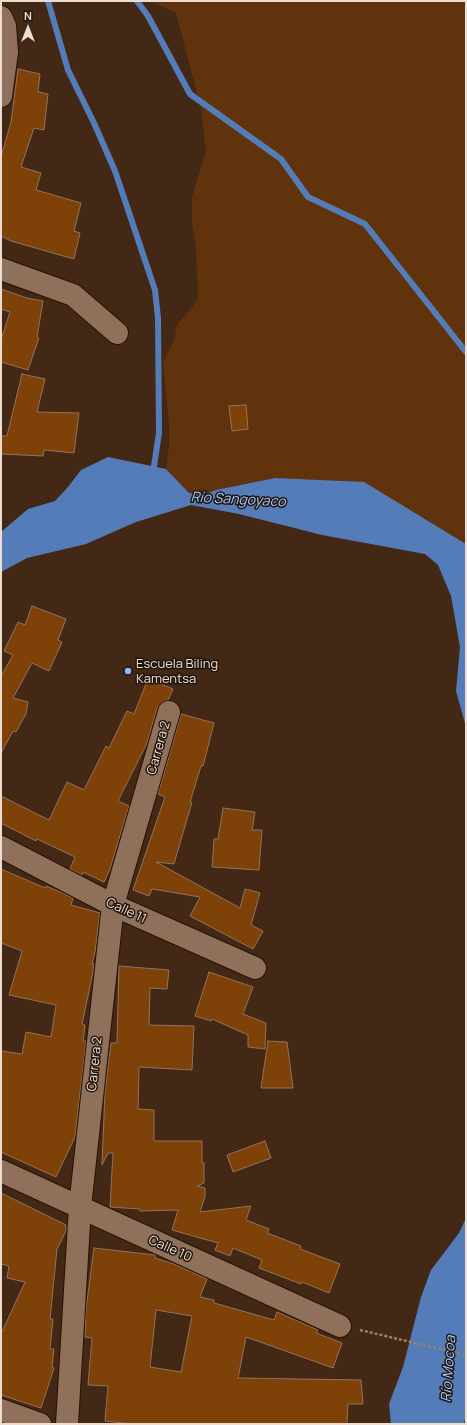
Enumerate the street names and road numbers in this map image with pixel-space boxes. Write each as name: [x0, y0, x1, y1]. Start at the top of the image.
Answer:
street label: Carrera 2: [144, 719, 174, 777]
street label: Calle 11: [103, 895, 149, 927]
street label: Carrera 2: [84, 1036, 106, 1092]
street label: Calle 10: [146, 1233, 194, 1265]

